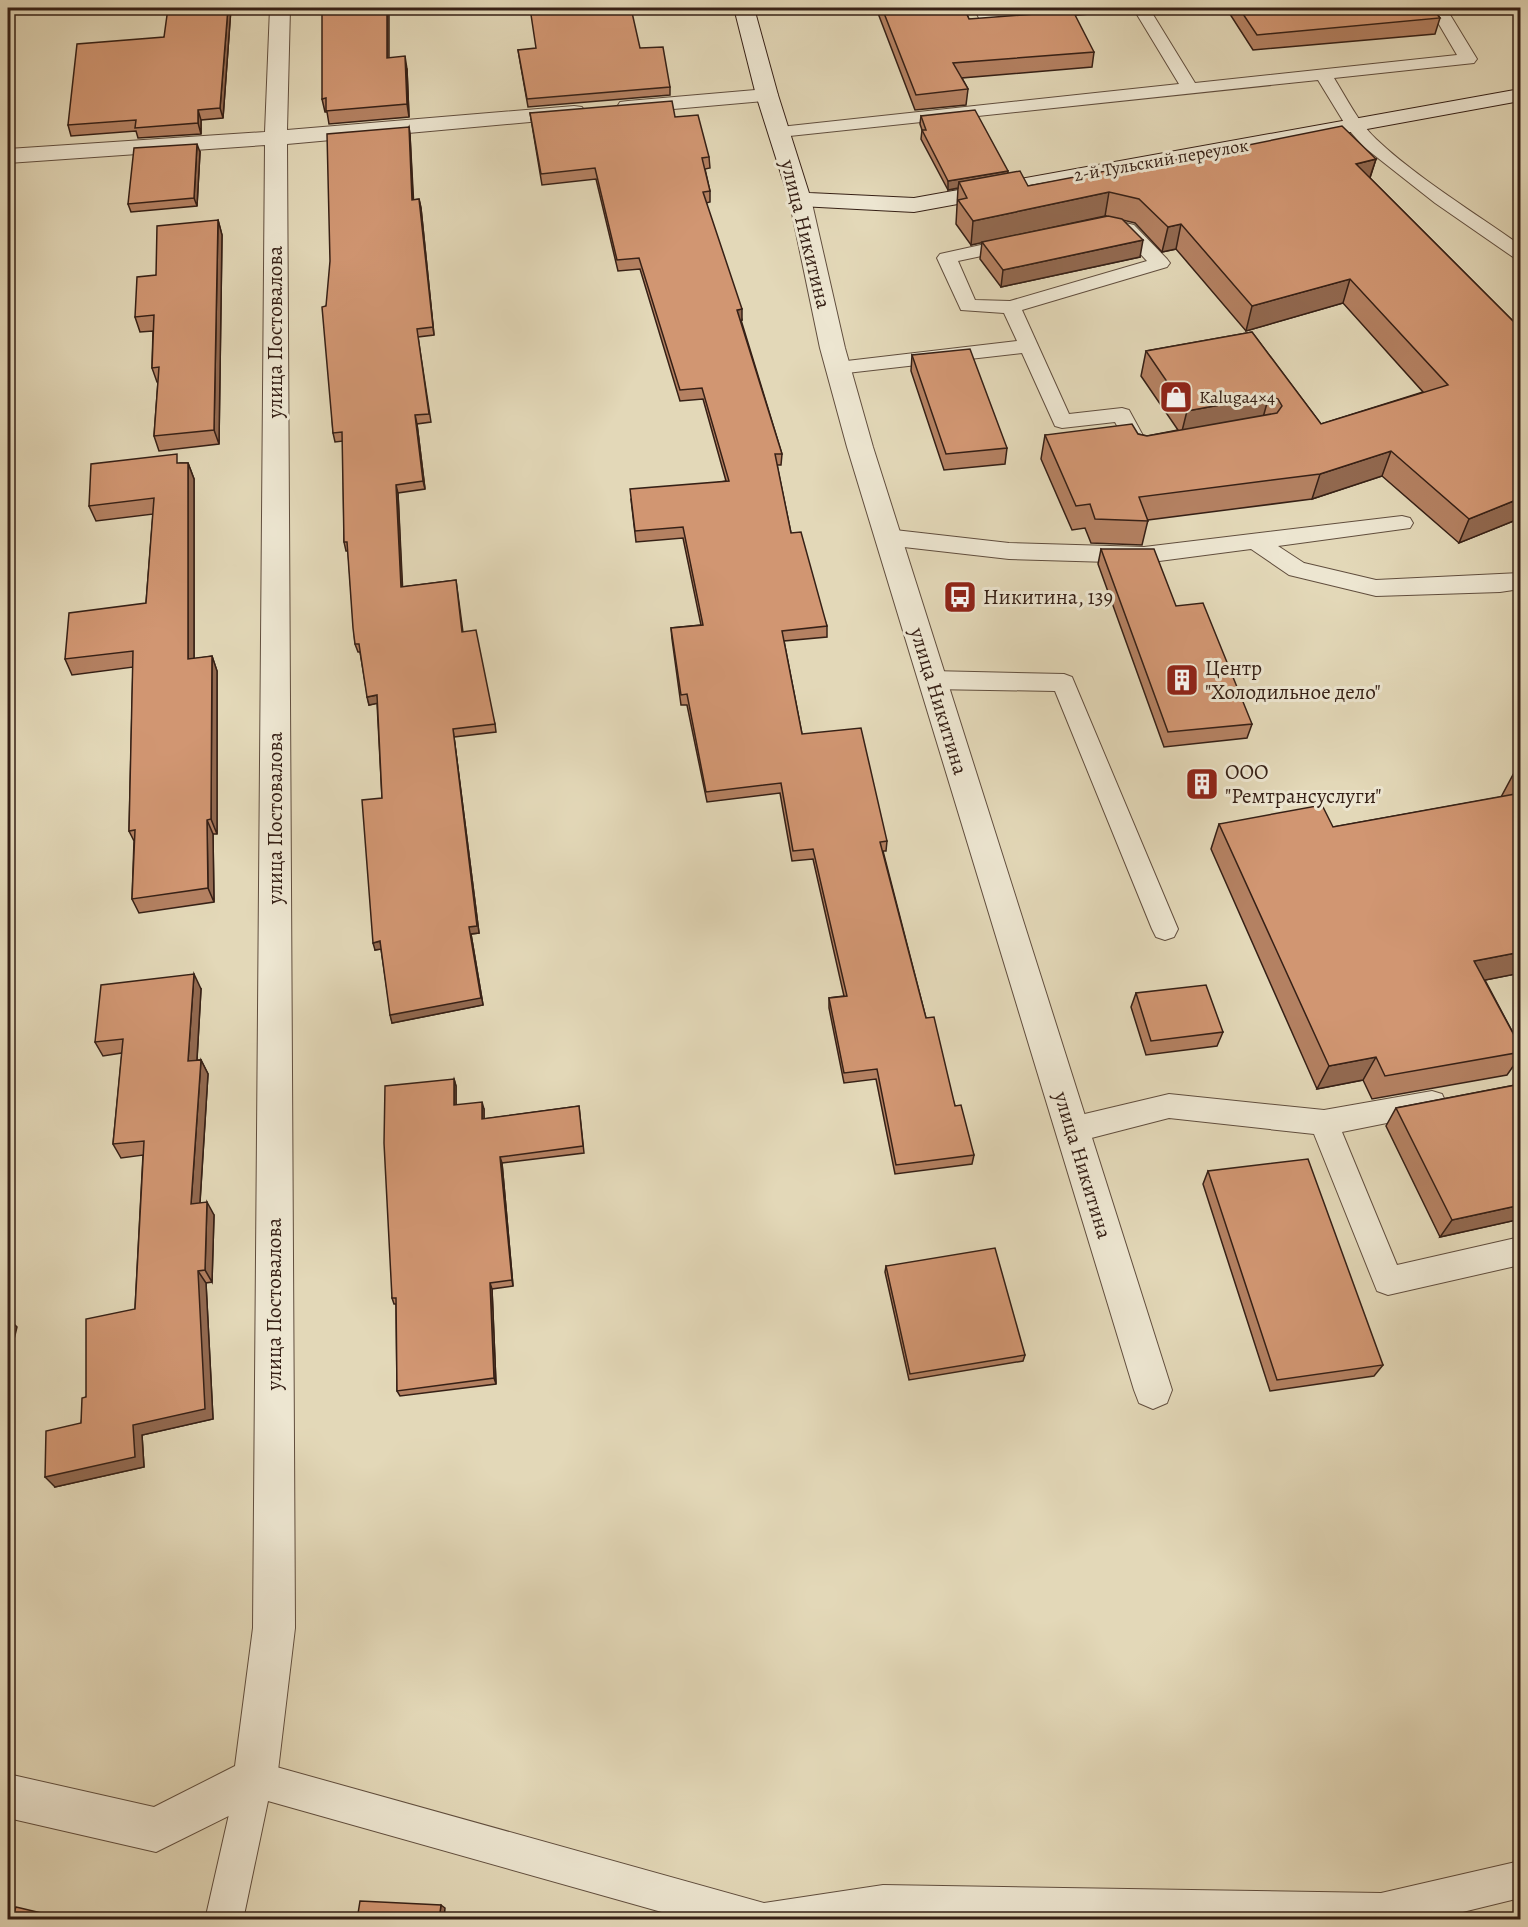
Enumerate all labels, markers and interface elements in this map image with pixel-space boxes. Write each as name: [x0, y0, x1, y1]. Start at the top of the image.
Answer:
street label: 2-й Тульский переулок: [1072, 133, 1250, 187]
street label: улица Никитина: [774, 156, 838, 312]
street label: улица Постовалова: [261, 246, 289, 419]
shop icon: Kaluga4×4: [1158, 379, 1194, 415]
place label: Kaluga4×4: [1199, 385, 1275, 409]
bus stop icon: Никитина, 139: [942, 579, 978, 615]
place label: Никитина, 139: [983, 583, 1113, 611]
street label: улица Никитина: [903, 623, 975, 778]
place label: Центр "Холодильное дело": [1205, 654, 1381, 706]
building icon: Центр "Холодильное дело": [1164, 662, 1200, 698]
street label: улица Постовалова: [261, 732, 289, 905]
place label: ООО "Ремтрансуслуги": [1225, 758, 1381, 810]
building icon: ООО "Ремтрансуслуги": [1184, 766, 1220, 802]
street label: улица Никитина: [1047, 1087, 1119, 1242]
street label: улица Постовалова: [260, 1218, 288, 1391]

